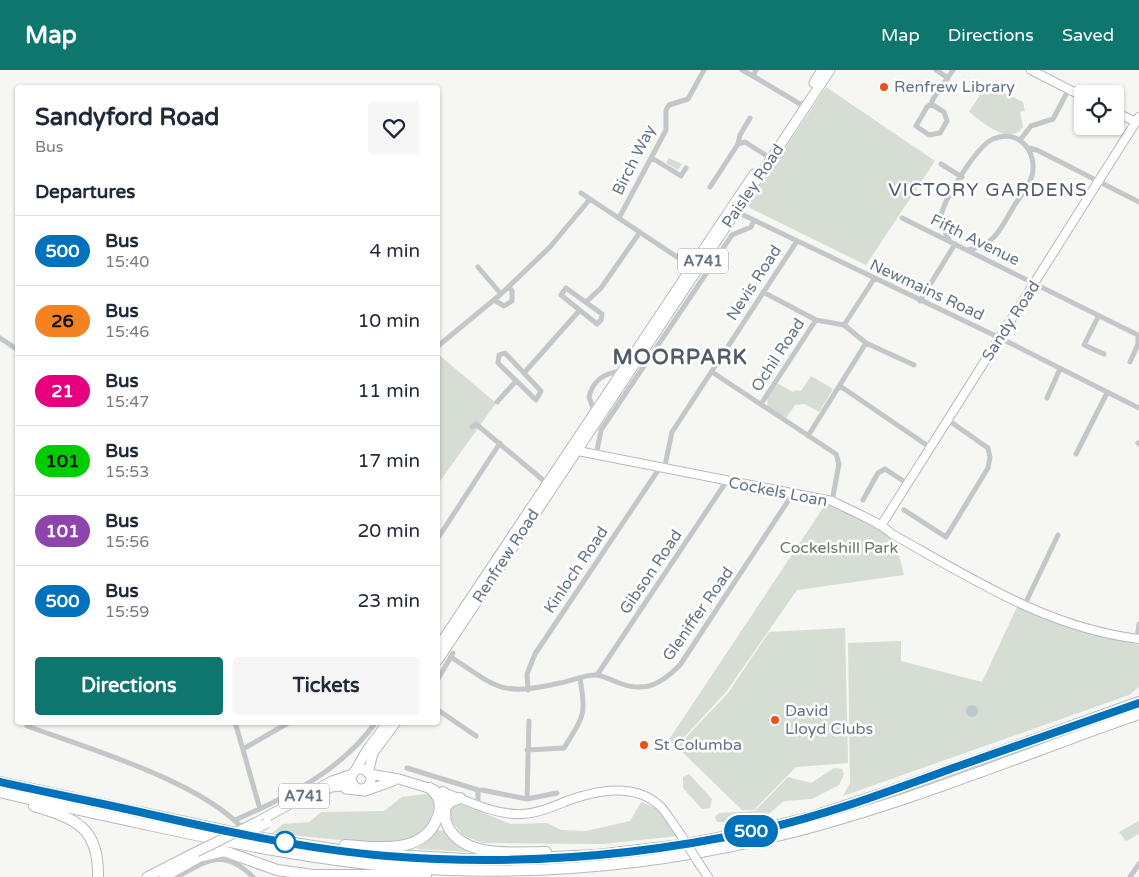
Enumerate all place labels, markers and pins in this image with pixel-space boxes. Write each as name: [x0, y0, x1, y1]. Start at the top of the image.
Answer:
place label: Renfrew Library: [894, 77, 1015, 97]
marker: Renfrew Library: [878, 81, 890, 93]
place label: David Lloyd Clubs: [785, 701, 873, 739]
marker: David Lloyd Clubs: [769, 714, 781, 726]
place label: St Columba: [654, 735, 742, 755]
marker: St Columba: [638, 739, 650, 751]
unlabelled marker: [274, 831, 296, 853]

